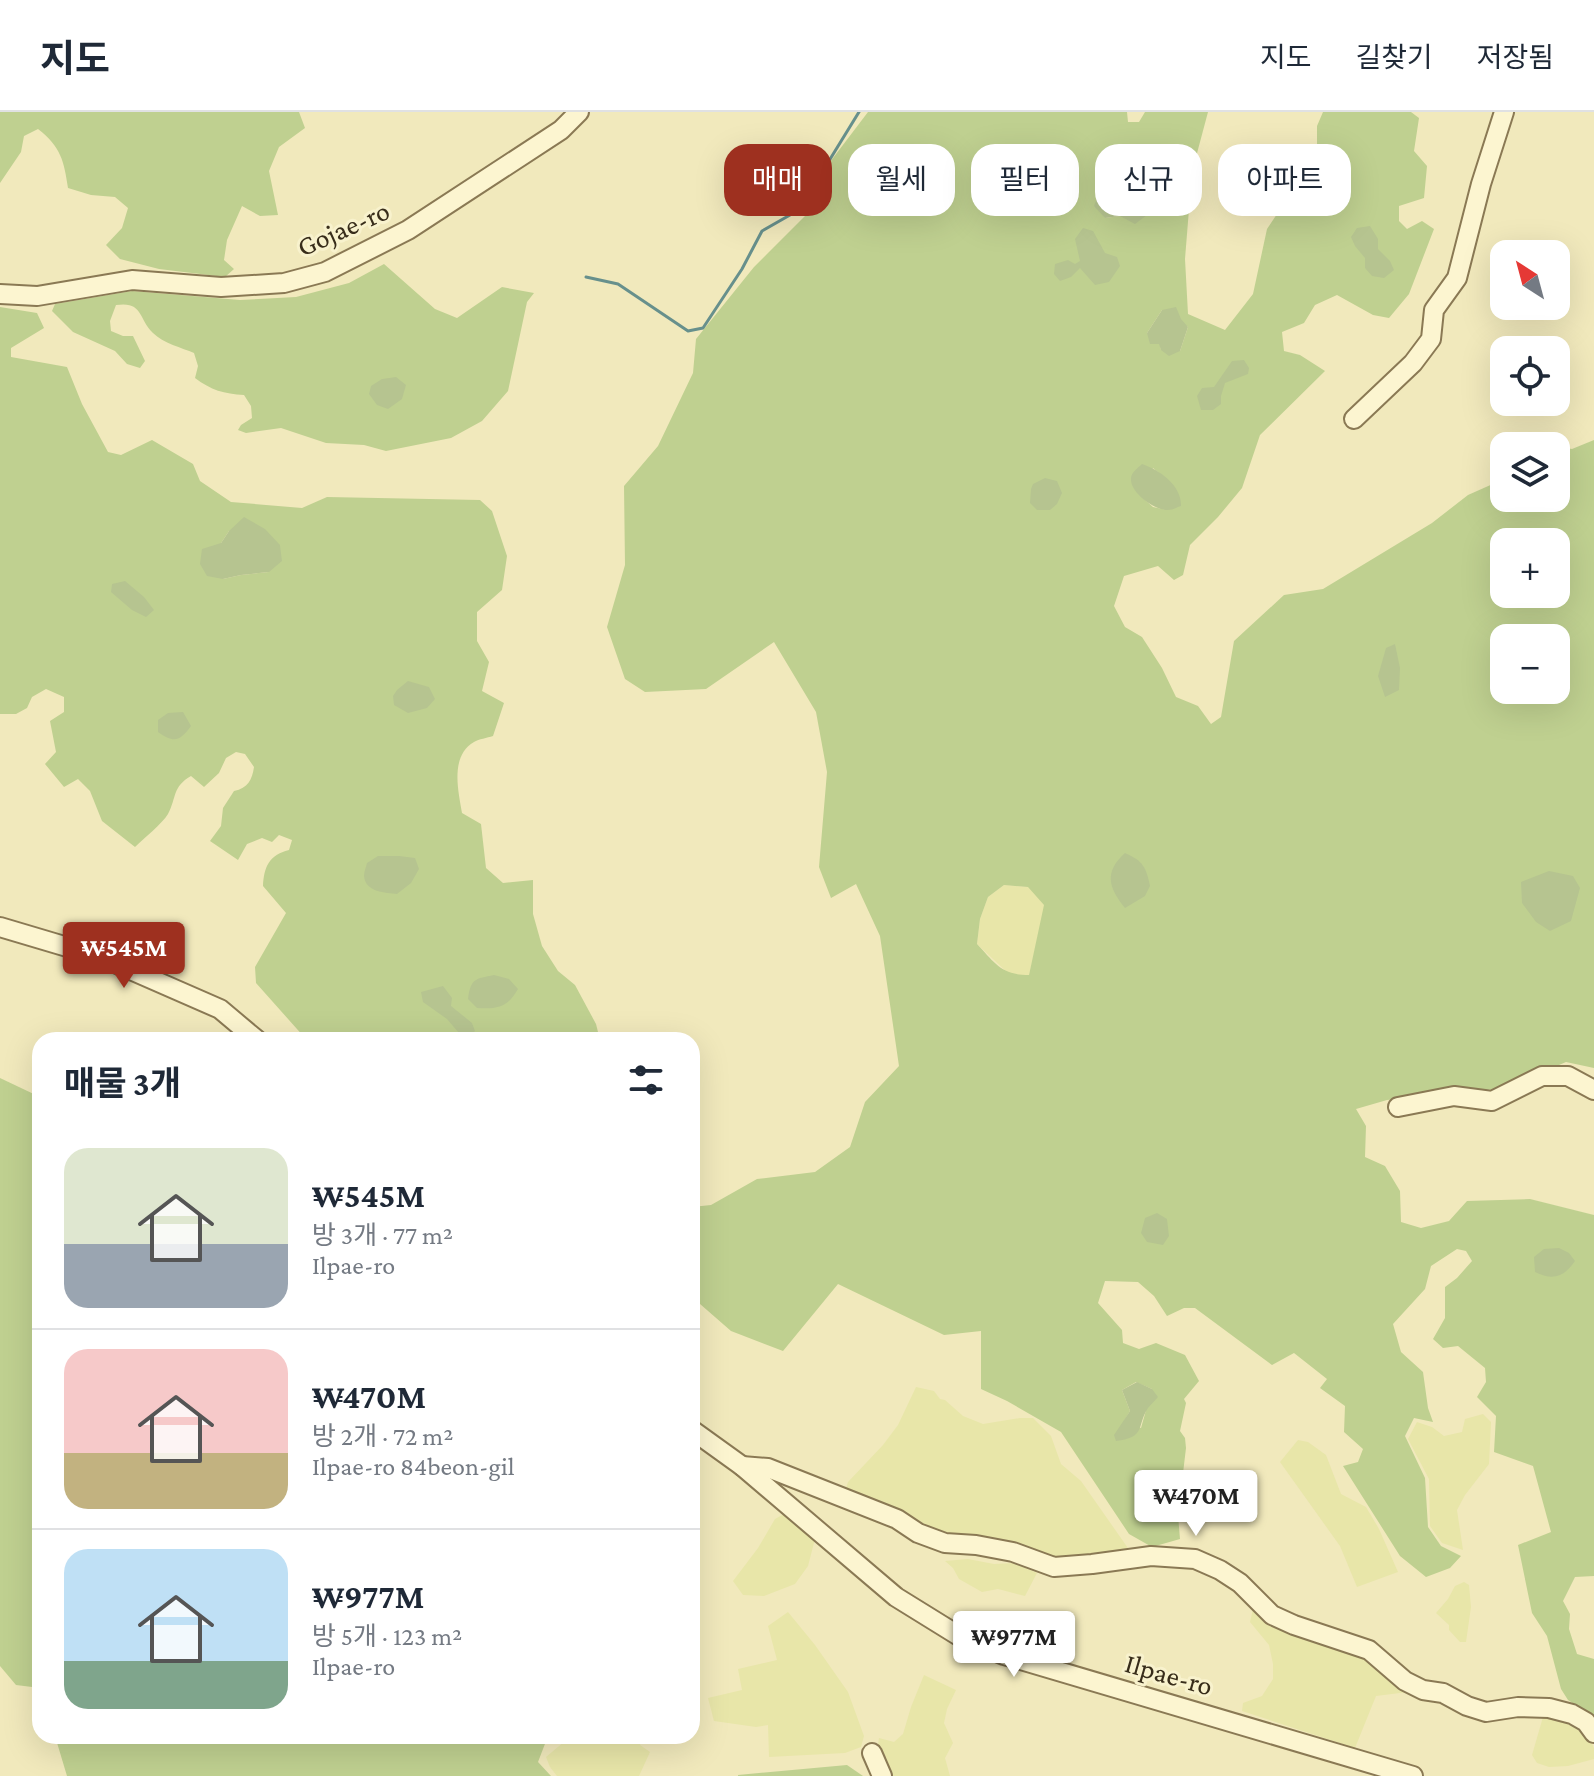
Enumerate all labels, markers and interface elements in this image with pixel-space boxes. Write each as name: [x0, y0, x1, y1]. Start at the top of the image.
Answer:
text: 지도: [40, 38, 110, 80]
text: 지도: [1260, 42, 1311, 73]
text: 길찾기: [1355, 42, 1433, 73]
text: 저장됨: [1477, 42, 1554, 73]
chip: 매매: [724, 144, 832, 216]
chip: 월세: [848, 144, 955, 216]
chip: 필터: [971, 144, 1079, 216]
chip: 신규: [1095, 144, 1202, 216]
chip: 아파트: [1218, 144, 1351, 216]
street label: Gojae-ro: [292, 194, 394, 262]
north arrow: [1490, 240, 1570, 320]
map controls: [1490, 240, 1570, 704]
button: locate: [1490, 336, 1570, 416]
button: layers: [1490, 432, 1570, 512]
button: +: [1490, 528, 1570, 608]
button: −: [1490, 624, 1570, 704]
pin: ₩545M: [68, 922, 180, 990]
text: ₩545M: [81, 933, 167, 962]
icon: filters: [624, 1058, 668, 1102]
text: 매물 3개: [64, 1065, 181, 1102]
text: ₩545M: [312, 1177, 425, 1214]
icon: home: [128, 1180, 224, 1276]
text: 방 3개 · 77 m²: [312, 1221, 453, 1250]
text: Ilpae-ro: [312, 1251, 395, 1280]
text: ₩470M: [312, 1378, 426, 1415]
icon: home: [128, 1381, 224, 1477]
text: 방 2개 · 72 m²: [312, 1422, 453, 1451]
text: Ilpae-ro 84beon-gil: [312, 1452, 515, 1481]
pin: ₩470M: [1140, 1470, 1252, 1538]
text: ₩470M: [1152, 1481, 1240, 1510]
text: ₩977M: [312, 1578, 424, 1615]
icon: home: [128, 1581, 224, 1677]
pin: ₩977M: [958, 1611, 1070, 1679]
text: 방 5개 · 123 m²: [312, 1622, 462, 1651]
text: ₩977M: [971, 1622, 1057, 1651]
street label: Ilpae-ro: [1122, 1647, 1216, 1702]
text: Ilpae-ro: [312, 1652, 395, 1681]

